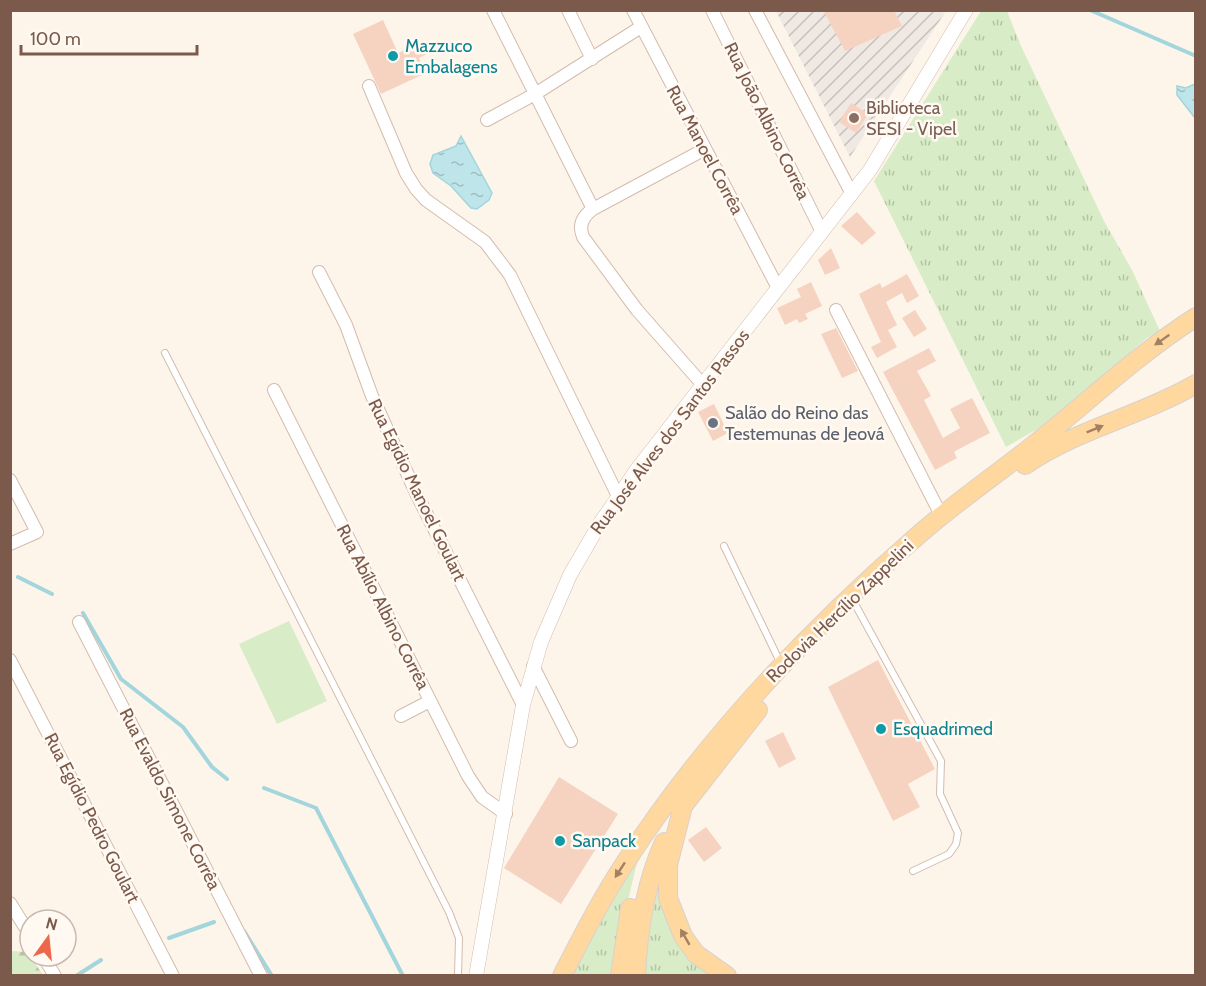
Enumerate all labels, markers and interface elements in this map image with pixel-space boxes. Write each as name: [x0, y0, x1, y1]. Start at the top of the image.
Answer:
scale bar: [21, 18, 196, 56]
text: 100 m: [30, 28, 81, 50]
place label: Mazzuco Embalagens: [405, 35, 498, 78]
street label: Rua João Albino Corrêa: [719, 39, 815, 204]
marker: Mazzuco Embalagens: [386, 49, 400, 63]
street label: Rua Manoel Corrêa: [662, 82, 748, 219]
place label: Biblioteca SESI - Vipel: [866, 97, 957, 140]
marker: Biblioteca SESI - Vipel: [847, 111, 861, 125]
street label: Rua José Alves dos Santos Passos: [586, 325, 754, 539]
one-way arrow: [1154, 334, 1170, 345]
street label: Rua Egídio Manoel Goulart: [363, 395, 471, 585]
place label: Salão do Reino das Testemunas de Jeová: [725, 402, 885, 445]
marker: Salão do Reino das Testemunas de Jeová: [706, 416, 720, 430]
one-way arrow: [1086, 424, 1104, 433]
street label: Rua Abílio Albino Corrêa: [332, 521, 434, 694]
street label: Rodovia Hercílio Zappelini: [762, 535, 918, 687]
street label: Rua Evaldo Simone Corrêa: [115, 704, 226, 894]
place label: Esquadrimed: [893, 718, 993, 740]
marker: Esquadrimed: [874, 722, 888, 736]
street label: Rua Egídio Pedro Goulart: [40, 729, 144, 907]
place label: Sanpack: [572, 830, 637, 852]
marker: Sanpack: [553, 834, 567, 848]
one-way arrow: [615, 862, 626, 878]
north arrow: [18, 908, 78, 968]
text: N: [44, 913, 60, 935]
one-way arrow: [679, 929, 690, 945]

